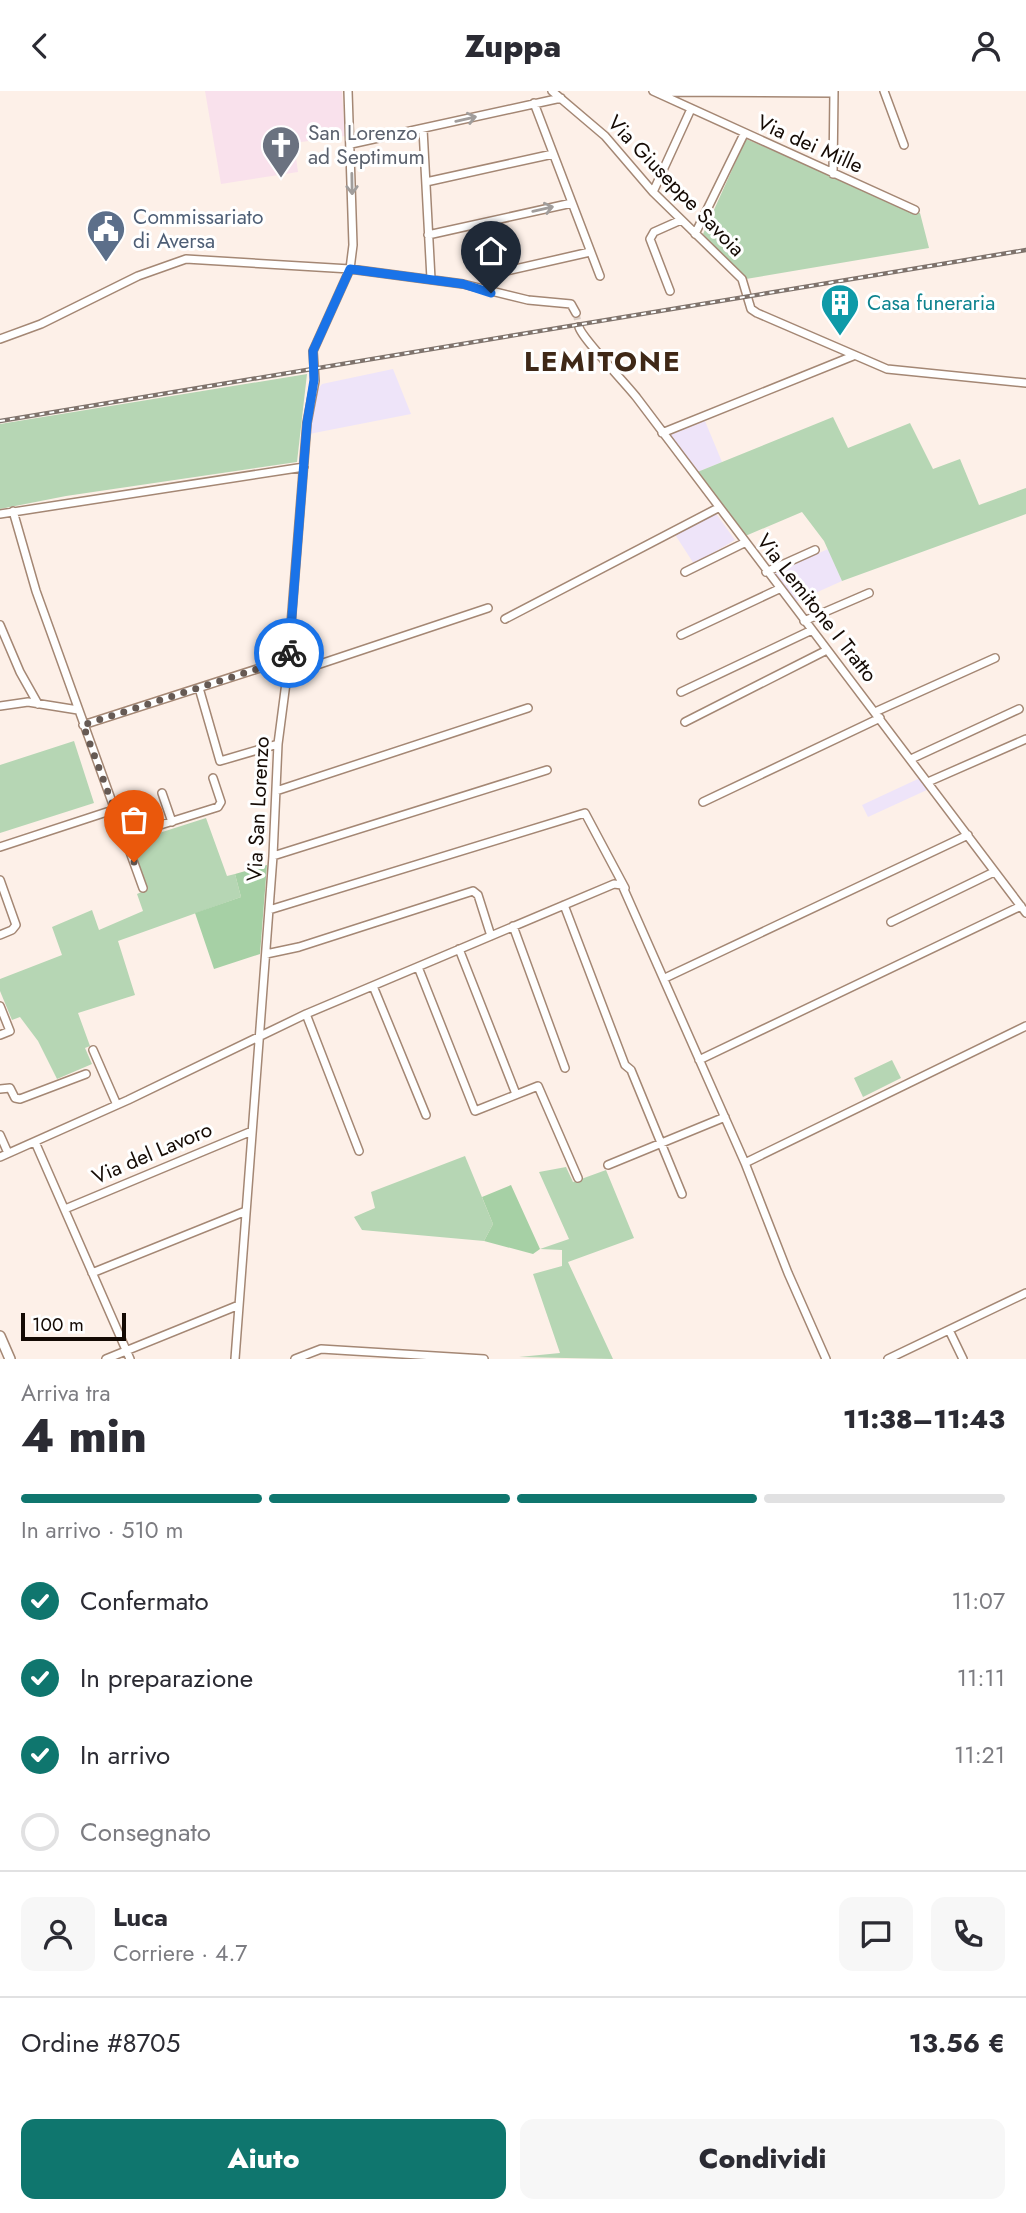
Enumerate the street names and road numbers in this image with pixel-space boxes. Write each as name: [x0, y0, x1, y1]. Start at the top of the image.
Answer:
street label: Via dei Mille: [752, 107, 868, 181]
street label: Via Giuseppe Savoia: [601, 109, 751, 263]
street label: Via Lemitone I Tratto: [750, 528, 884, 688]
street label: Via San Lorenzo: [239, 736, 277, 882]
street label: Via del Lavoro: [87, 1114, 217, 1192]

